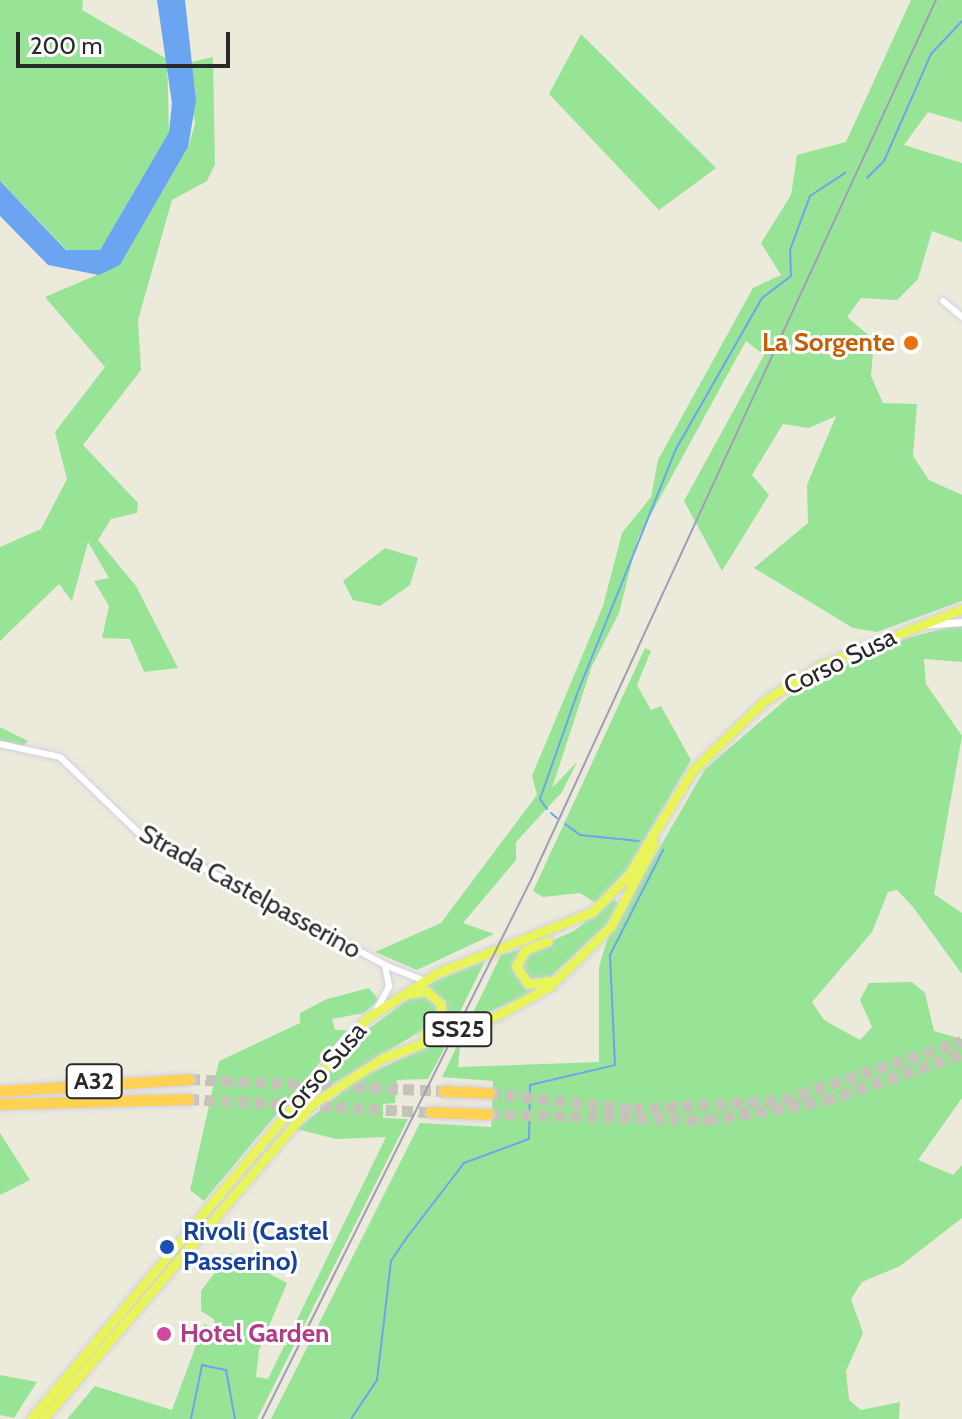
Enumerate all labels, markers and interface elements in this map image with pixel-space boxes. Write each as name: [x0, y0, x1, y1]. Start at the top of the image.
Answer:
scale bar: [20, 16, 234, 66]
text: 200 m: [30, 31, 103, 60]
place label: La Sorgente: [762, 327, 895, 359]
marker: La Sorgente: [902, 334, 920, 352]
street label: Corso Susa: [779, 621, 901, 703]
street label: Strada Castelpasserino: [134, 818, 366, 966]
road number: SS25: [422, 1009, 494, 1049]
street label: Corso Susa: [271, 1016, 373, 1128]
road number: A32: [64, 1061, 124, 1101]
place label: Rivoli (Castel Passerino): [183, 1216, 329, 1278]
marker: Rivoli (Castel Passerino): [158, 1238, 176, 1256]
place label: Hotel Garden: [180, 1318, 329, 1350]
marker: Hotel Garden: [155, 1325, 173, 1343]

